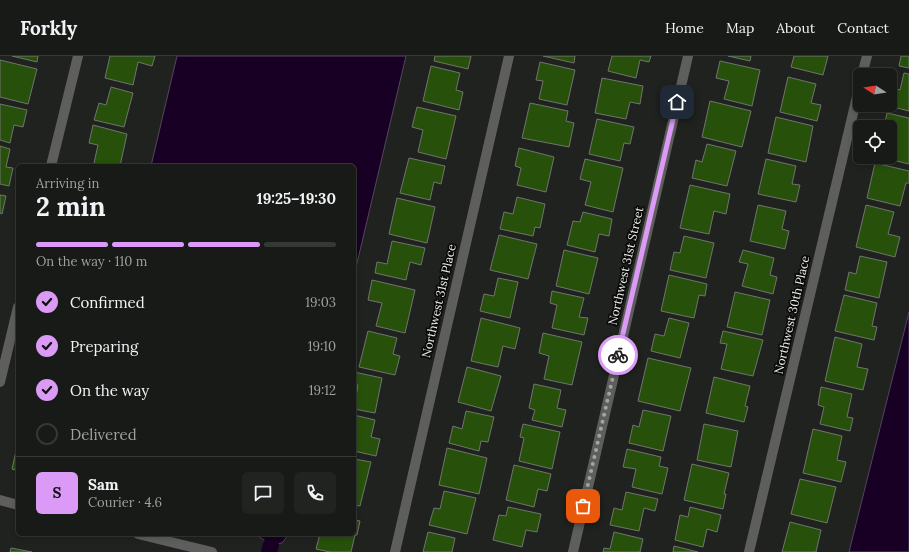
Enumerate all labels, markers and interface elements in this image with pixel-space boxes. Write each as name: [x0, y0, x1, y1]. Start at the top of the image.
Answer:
text: Forkly: [20, 16, 77, 40]
text: Home: [665, 19, 704, 37]
text: Map: [726, 19, 754, 37]
text: About: [776, 19, 815, 37]
text: Contact: [837, 19, 889, 37]
north arrow: [853, 68, 897, 112]
map controls: [853, 68, 897, 164]
pin: [660, 85, 694, 119]
icon: home: [666, 91, 688, 113]
button: locate: [853, 120, 897, 164]
text: Arriving in: [36, 175, 99, 192]
text: 19:25–19:30: [257, 189, 336, 208]
text: 2 min: [36, 190, 106, 223]
street label: Northwest 31st Street: [605, 205, 646, 326]
street label: Northwest 31st Place: [418, 242, 459, 359]
text: On the way · 110 m: [36, 253, 147, 270]
street label: Northwest 30th Place: [771, 254, 813, 376]
icon: check: [36, 291, 58, 313]
text: Confirmed: [70, 293, 145, 312]
text: 19:03: [305, 294, 336, 311]
icon: check: [36, 335, 58, 357]
courier: [598, 335, 638, 375]
text: Preparing: [70, 337, 138, 356]
text: 19:10: [308, 338, 336, 355]
icon: bike: [607, 344, 629, 366]
icon: check: [36, 379, 58, 401]
text: On the way: [70, 381, 149, 400]
text: 19:12: [309, 382, 336, 399]
text: Delivered: [70, 425, 137, 444]
button: chat: [242, 472, 284, 514]
button: phone: [294, 472, 336, 514]
text: Sam: [88, 475, 119, 494]
text: S: [53, 483, 61, 502]
pin: [566, 489, 600, 523]
text: Courier · 4.6: [88, 494, 162, 511]
icon: bag: [572, 495, 594, 517]

